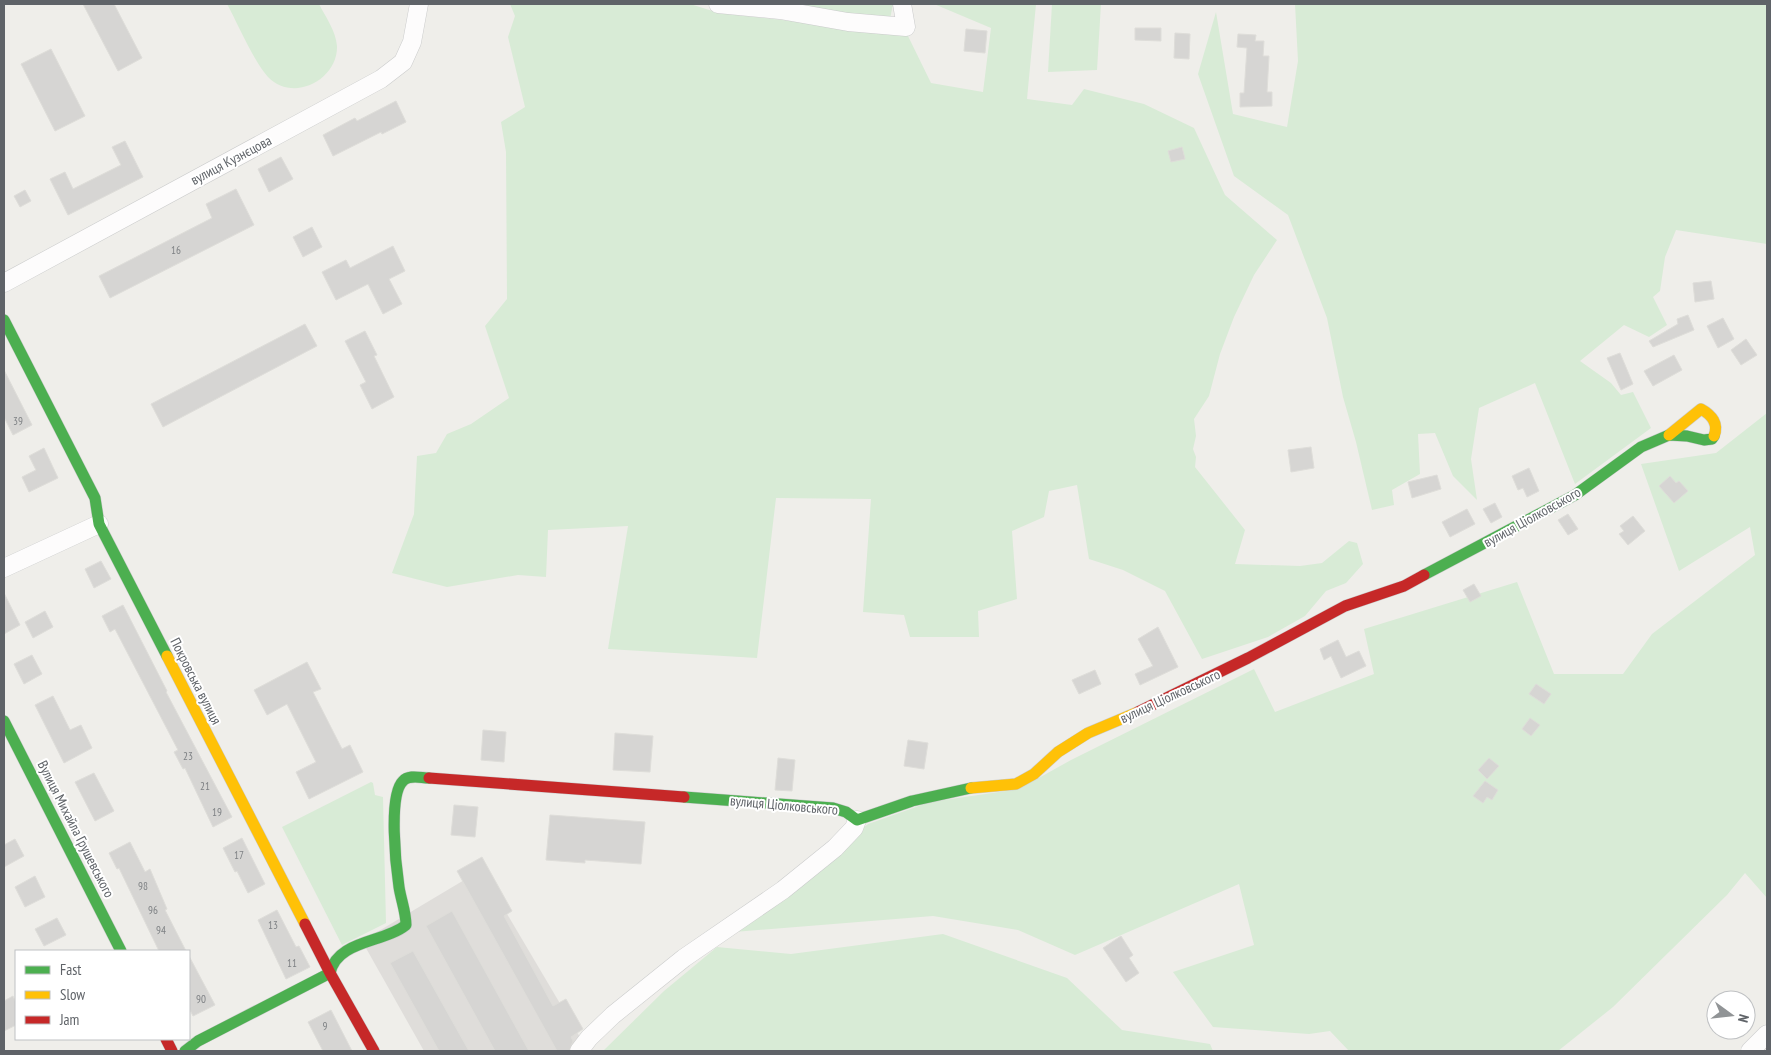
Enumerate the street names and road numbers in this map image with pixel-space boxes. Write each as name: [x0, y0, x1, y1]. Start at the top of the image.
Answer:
street label: вулиця Кузнєцова: [187, 131, 275, 189]
street label: вулиця Ціолковського: [1480, 483, 1584, 551]
street label: Покровська вулиця: [166, 635, 226, 727]
street label: вулиця Ціолковського: [1117, 665, 1223, 727]
street label: Вулиця Михайла Грушевського: [34, 758, 118, 900]
street label: вулиця Ціолковського: [729, 791, 839, 819]

